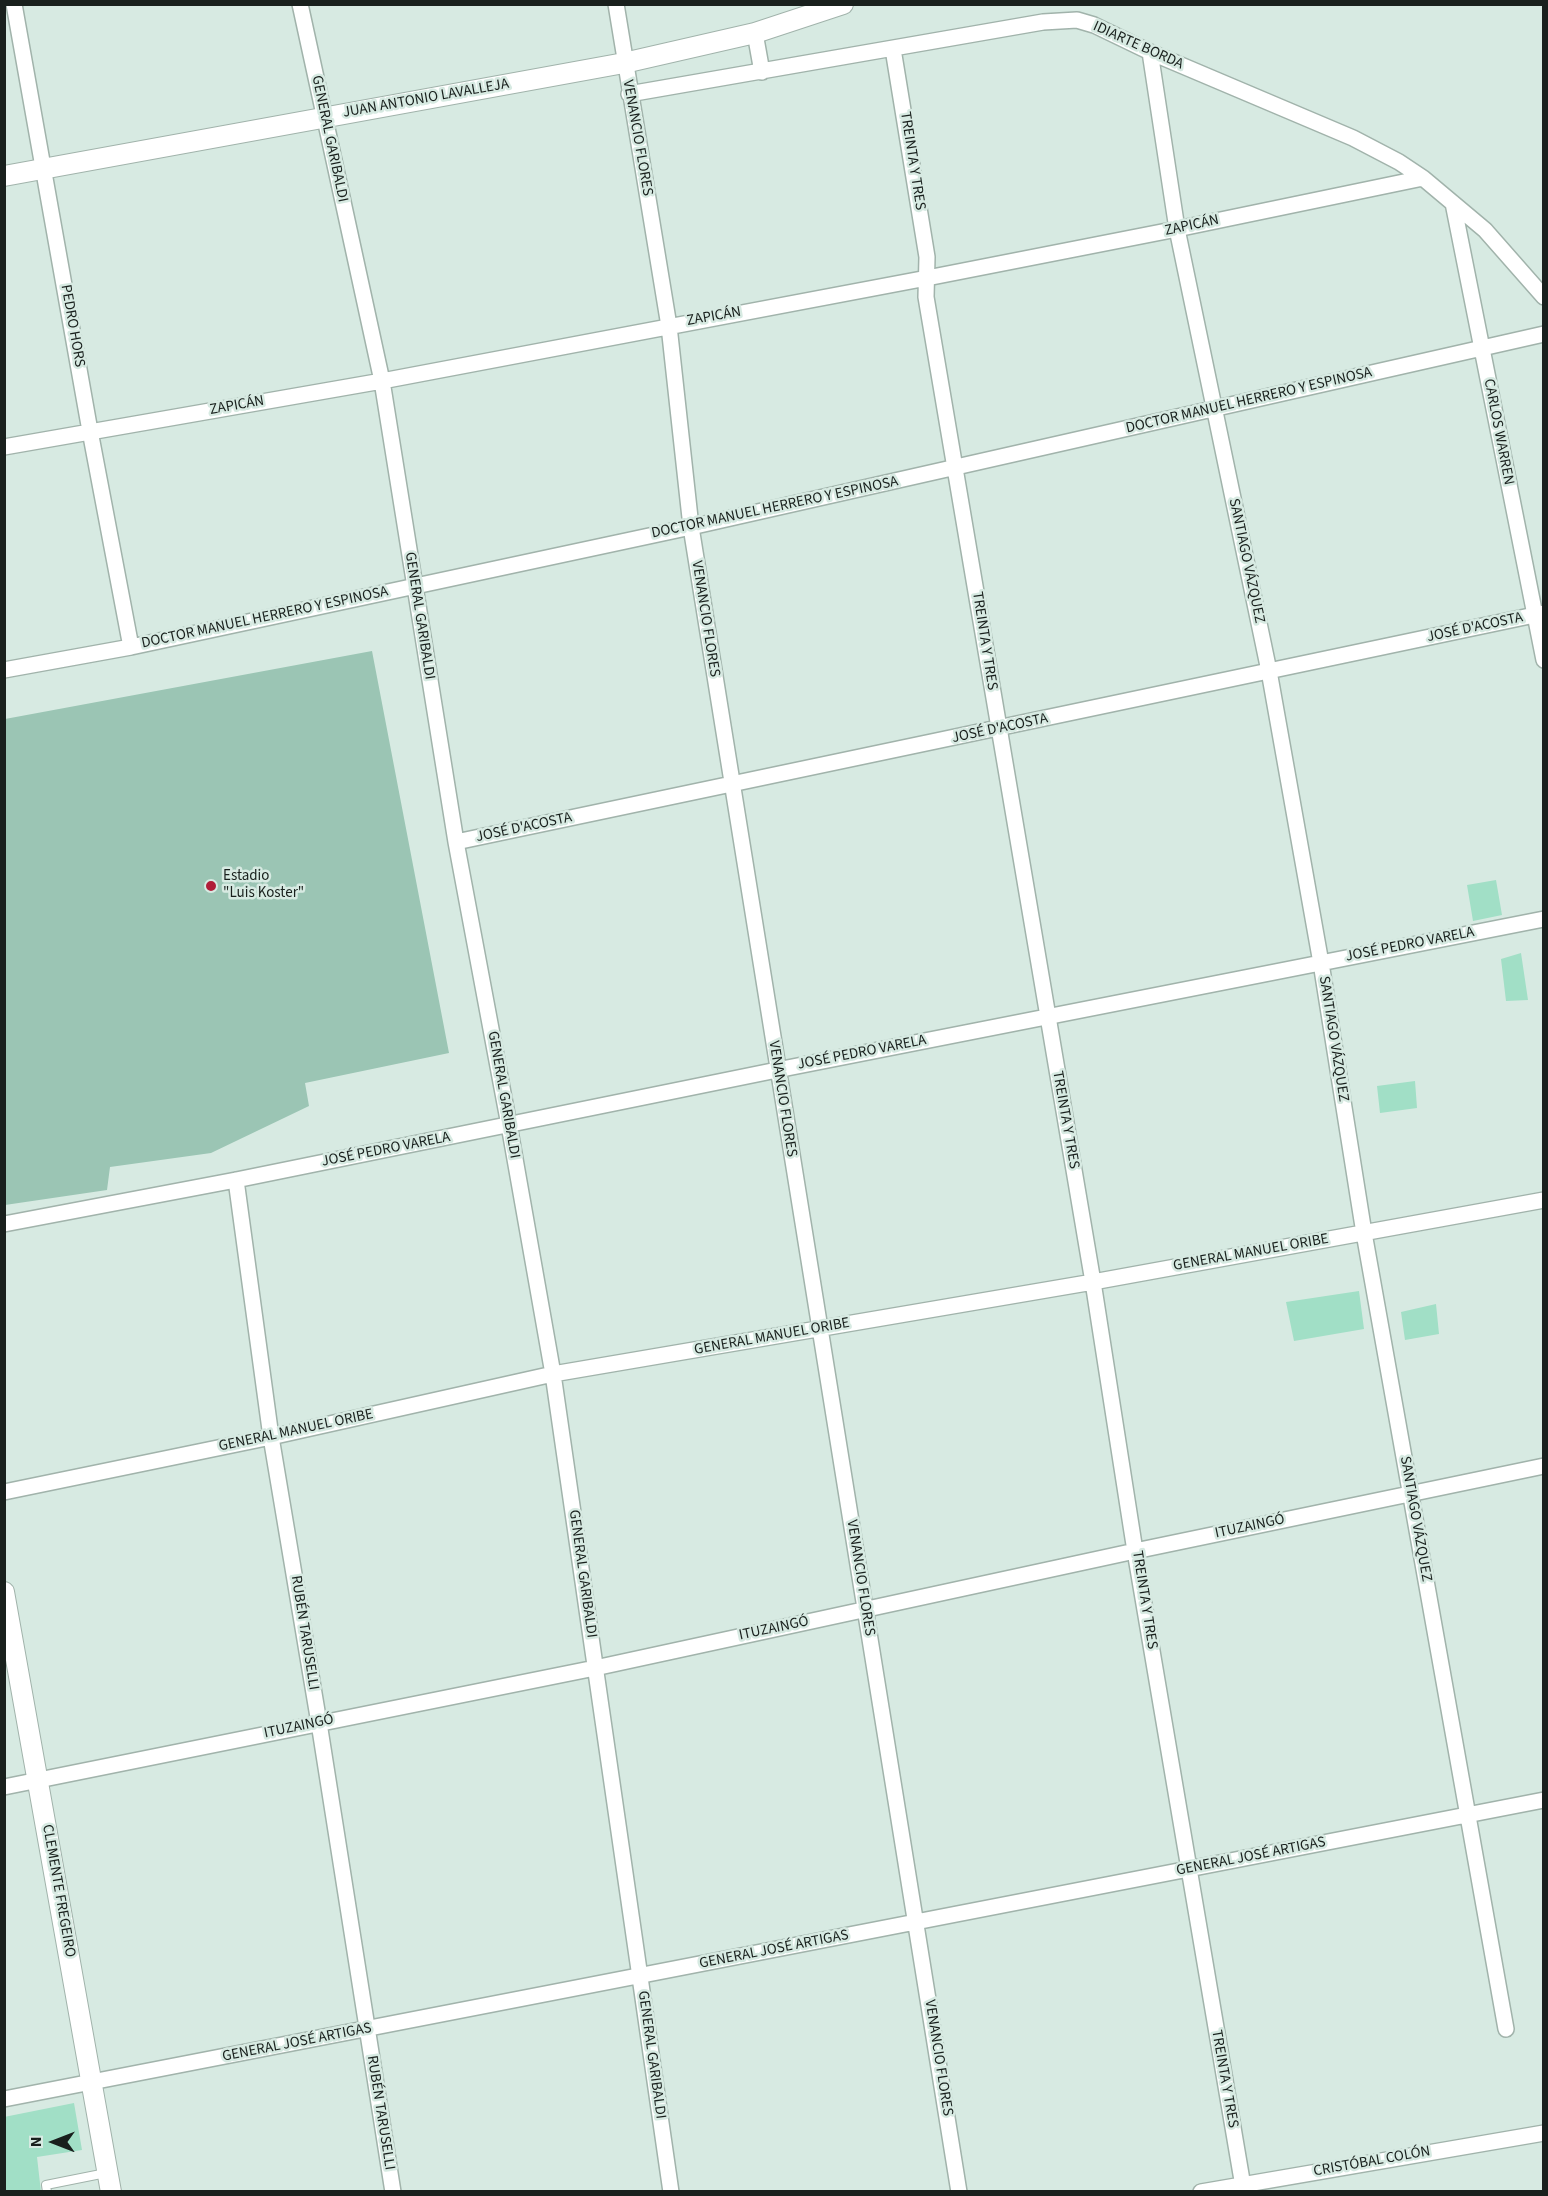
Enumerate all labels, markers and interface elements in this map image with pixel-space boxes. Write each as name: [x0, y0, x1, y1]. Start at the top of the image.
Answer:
street label: IDIARTE BORDA: [1090, 18, 1186, 74]
street label: GENERAL GARIBALDI: [307, 74, 351, 204]
street label: JUAN ANTONIO LAVALLEJA: [342, 76, 510, 122]
street label: VENANCIO FLORES: [618, 79, 656, 197]
street label: TREINTA Y TRES: [895, 111, 929, 211]
street label: ZAPICÁN: [1163, 211, 1221, 241]
street label: PEDRO HORS: [56, 283, 88, 369]
street label: ZAPICÁN: [685, 303, 743, 331]
street label: DOCTOR MANUEL HERRERO Y ESPINOSA: [1124, 364, 1374, 438]
street label: CARLOS WARREN: [1479, 377, 1517, 487]
street label: ZAPICÁN: [208, 392, 266, 420]
street label: DOCTOR MANUEL HERRERO Y ESPINOSA: [650, 473, 900, 543]
street label: SANTIAGO VÁZQUEZ: [1224, 497, 1268, 625]
street label: GENERAL GARIBALDI: [400, 551, 438, 681]
street label: VENANCIO FLORES: [687, 560, 723, 678]
street label: DOCTOR MANUEL HERRERO Y ESPINOSA: [140, 583, 390, 653]
street label: TREINTA Y TRES: [967, 591, 1001, 691]
street label: JOSÉ D'ACOSTA: [1425, 609, 1525, 647]
street label: JOSÉ D'ACOSTA: [950, 710, 1050, 748]
street label: JOSÉ D'ACOSTA: [474, 809, 574, 847]
place label: Estadio "Luis Koster": [223, 868, 304, 903]
marker: Estadio "Luis Koster": [204, 879, 218, 893]
street label: JOSÉ PEDRO VARELA: [1344, 924, 1476, 966]
street label: SANTIAGO VÁZQUEZ: [1314, 975, 1352, 1103]
street label: GENERAL GARIBALDI: [483, 1030, 523, 1160]
street label: JOSÉ PEDRO VARELA: [796, 1032, 928, 1074]
street label: VENANCIO FLORES: [764, 1040, 800, 1158]
street label: TREINTA Y TRES: [1048, 1070, 1082, 1170]
street label: JOSÉ PEDRO VARELA: [320, 1129, 452, 1171]
street label: GENERAL MANUEL ORIBE: [1172, 1230, 1330, 1276]
street label: GENERAL MANUEL ORIBE: [693, 1314, 851, 1360]
street label: GENERAL MANUEL ORIBE: [217, 1406, 375, 1456]
street label: SANTIAGO VÁZQUEZ: [1395, 1455, 1435, 1583]
street label: GENERAL GARIBALDI: [564, 1509, 600, 1639]
street label: ITUZAINGÓ: [1214, 1511, 1286, 1543]
street label: VENANCIO FLORES: [842, 1519, 878, 1637]
street label: TREINTA Y TRES: [1127, 1550, 1161, 1650]
street label: RUBÉN TARUSELLI: [286, 1574, 322, 1692]
street label: ITUZAINGÓ: [738, 1613, 810, 1645]
street label: ITUZAINGÓ: [263, 1711, 335, 1743]
street label: CLEMENTE FREGEIRO: [37, 1823, 79, 1959]
street label: GENERAL JOSÉ ARTIGAS: [1175, 1834, 1327, 1880]
street label: GENERAL JOSÉ ARTIGAS: [698, 1927, 850, 1973]
street label: GENERAL GARIBALDI: [633, 1990, 669, 2120]
street label: VENANCIO FLORES: [920, 1999, 956, 2117]
street label: GENERAL JOSÉ ARTIGAS: [221, 2020, 373, 2066]
street label: TREINTA Y TRES: [1207, 2029, 1241, 2129]
street label: RUBÉN TARUSELLI: [362, 2054, 398, 2172]
north arrow: [24, 2112, 84, 2172]
text: N: [25, 2137, 47, 2147]
street label: CRISTÓBAL COLÓN: [1312, 2143, 1432, 2181]

